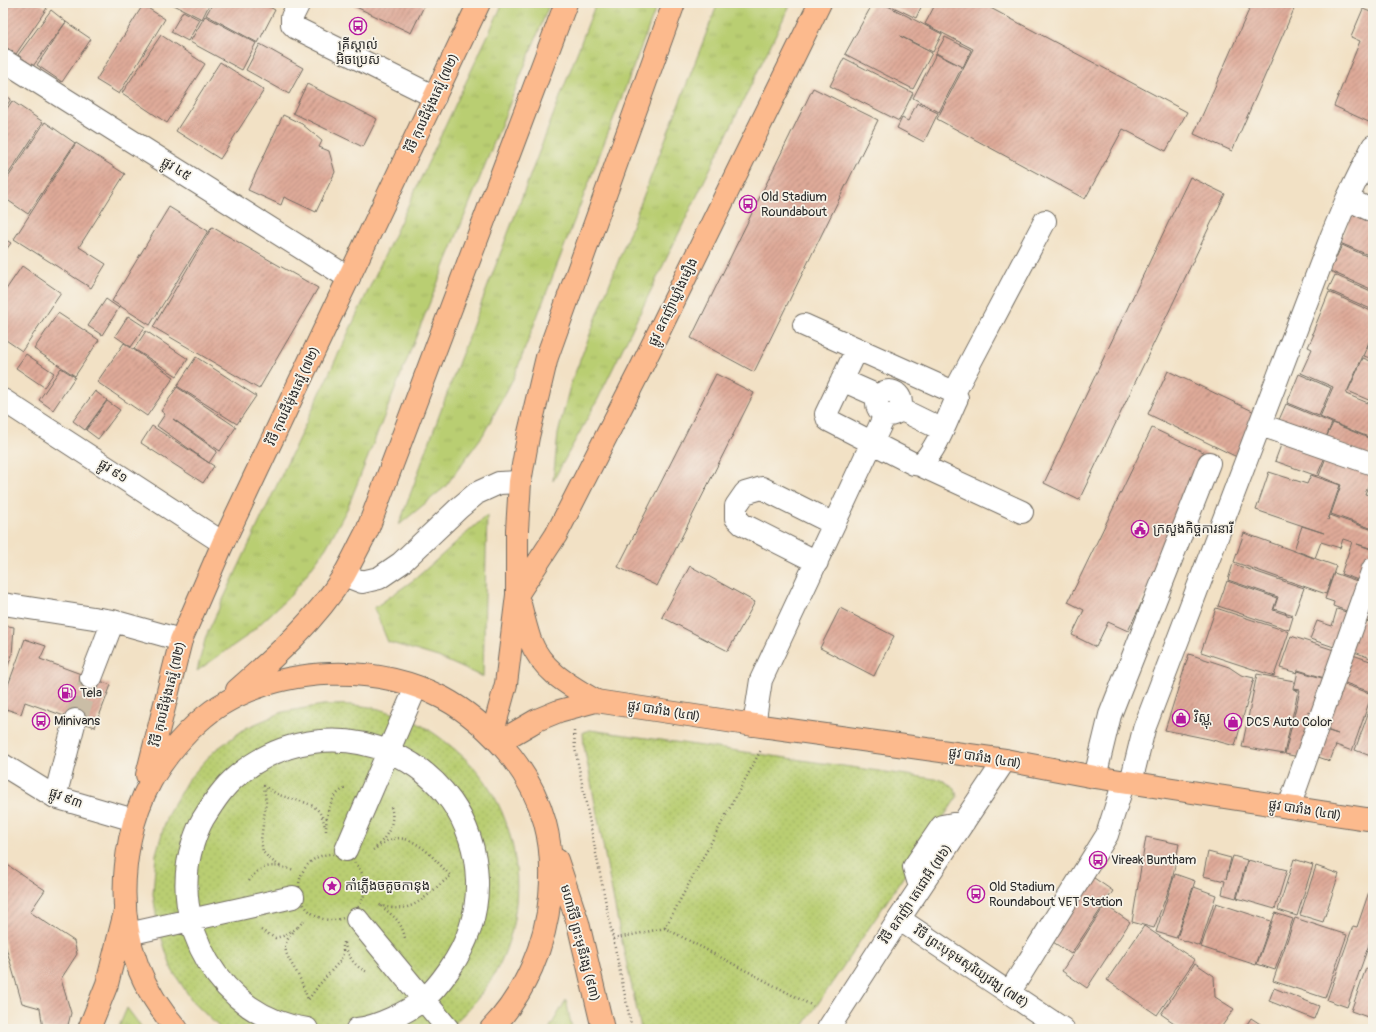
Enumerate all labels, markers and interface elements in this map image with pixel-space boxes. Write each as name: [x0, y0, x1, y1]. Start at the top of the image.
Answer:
bus stop icon: គ្រីស្តាល់ អិចប្រេស: [348, 16, 368, 36]
place label: គ្រីស្តាល់ អិចប្រេស: [336, 36, 380, 68]
street label: វិថី កុលដឺម៉ុងតេរ៉ួ (៧២): [400, 50, 462, 156]
street label: ផ្លូវ ៤៥: [157, 154, 194, 187]
place label: Old Stadium Roundabout: [761, 189, 828, 220]
bus stop icon: Old Stadium Roundabout: [738, 194, 758, 214]
street label: ផ្លូវ ឧកញ៉ាឃ្លាំងមឿង: [644, 255, 704, 350]
street label: វិថី កុលដឺម៉ុងតេរ៉ួ (៧២): [261, 343, 323, 449]
street label: ផ្លូវ ៩១: [94, 456, 131, 489]
public building icon: ក្រសួងកិច្ចការនារី: [1130, 519, 1150, 539]
place label: ក្រសួងកិច្ចការនារី: [1153, 521, 1234, 537]
street label: វិថី កុលដឺម៉ុងតេរ៉ួ (៧២): [146, 640, 189, 749]
fuel station icon: Tela: [57, 683, 77, 703]
place label: Tela: [80, 685, 102, 701]
street label: ផ្លូវ បារាំង (៤៧): [626, 697, 702, 727]
shop icon: វិស្ណុ: [1171, 708, 1191, 728]
place label: វិស្ណុ: [1193, 709, 1211, 729]
bus stop icon: Minivans: [31, 711, 51, 731]
shop icon: DCS Auto Color: [1223, 712, 1243, 732]
place label: Minivans: [54, 713, 100, 729]
place label: DCS Auto Color: [1246, 714, 1332, 730]
street label: ផ្លូវ បារាំង (៤៧): [947, 744, 1023, 774]
street label: ផ្លូវ ៩៣: [46, 784, 85, 814]
street label: ផ្លូវ បារាំង (៤៧): [1267, 796, 1343, 826]
street label: វិថី ឧកញ៉ា តេជោអី (៧៦): [875, 840, 955, 948]
bus stop icon: Vireak Buntham: [1088, 850, 1108, 870]
place label: Vireak Buntham: [1111, 852, 1196, 868]
place icon: កាំភ្លើងចគួចកានុង: [322, 876, 342, 896]
place label: កាំភ្លើងចគួចកានុង: [345, 877, 430, 894]
place label: Old Stadium Roundabout VET Station: [989, 879, 1123, 910]
street label: មហាវិថី ព្រះមុនីវង្ស (៩៣): [557, 882, 605, 1003]
bus stop icon: Old Stadium Roundabout VET Station: [966, 884, 986, 904]
street label: វិថី ព្រះបុទុមសុរិយ្យវង្ស (៧៥): [910, 921, 1032, 1011]

